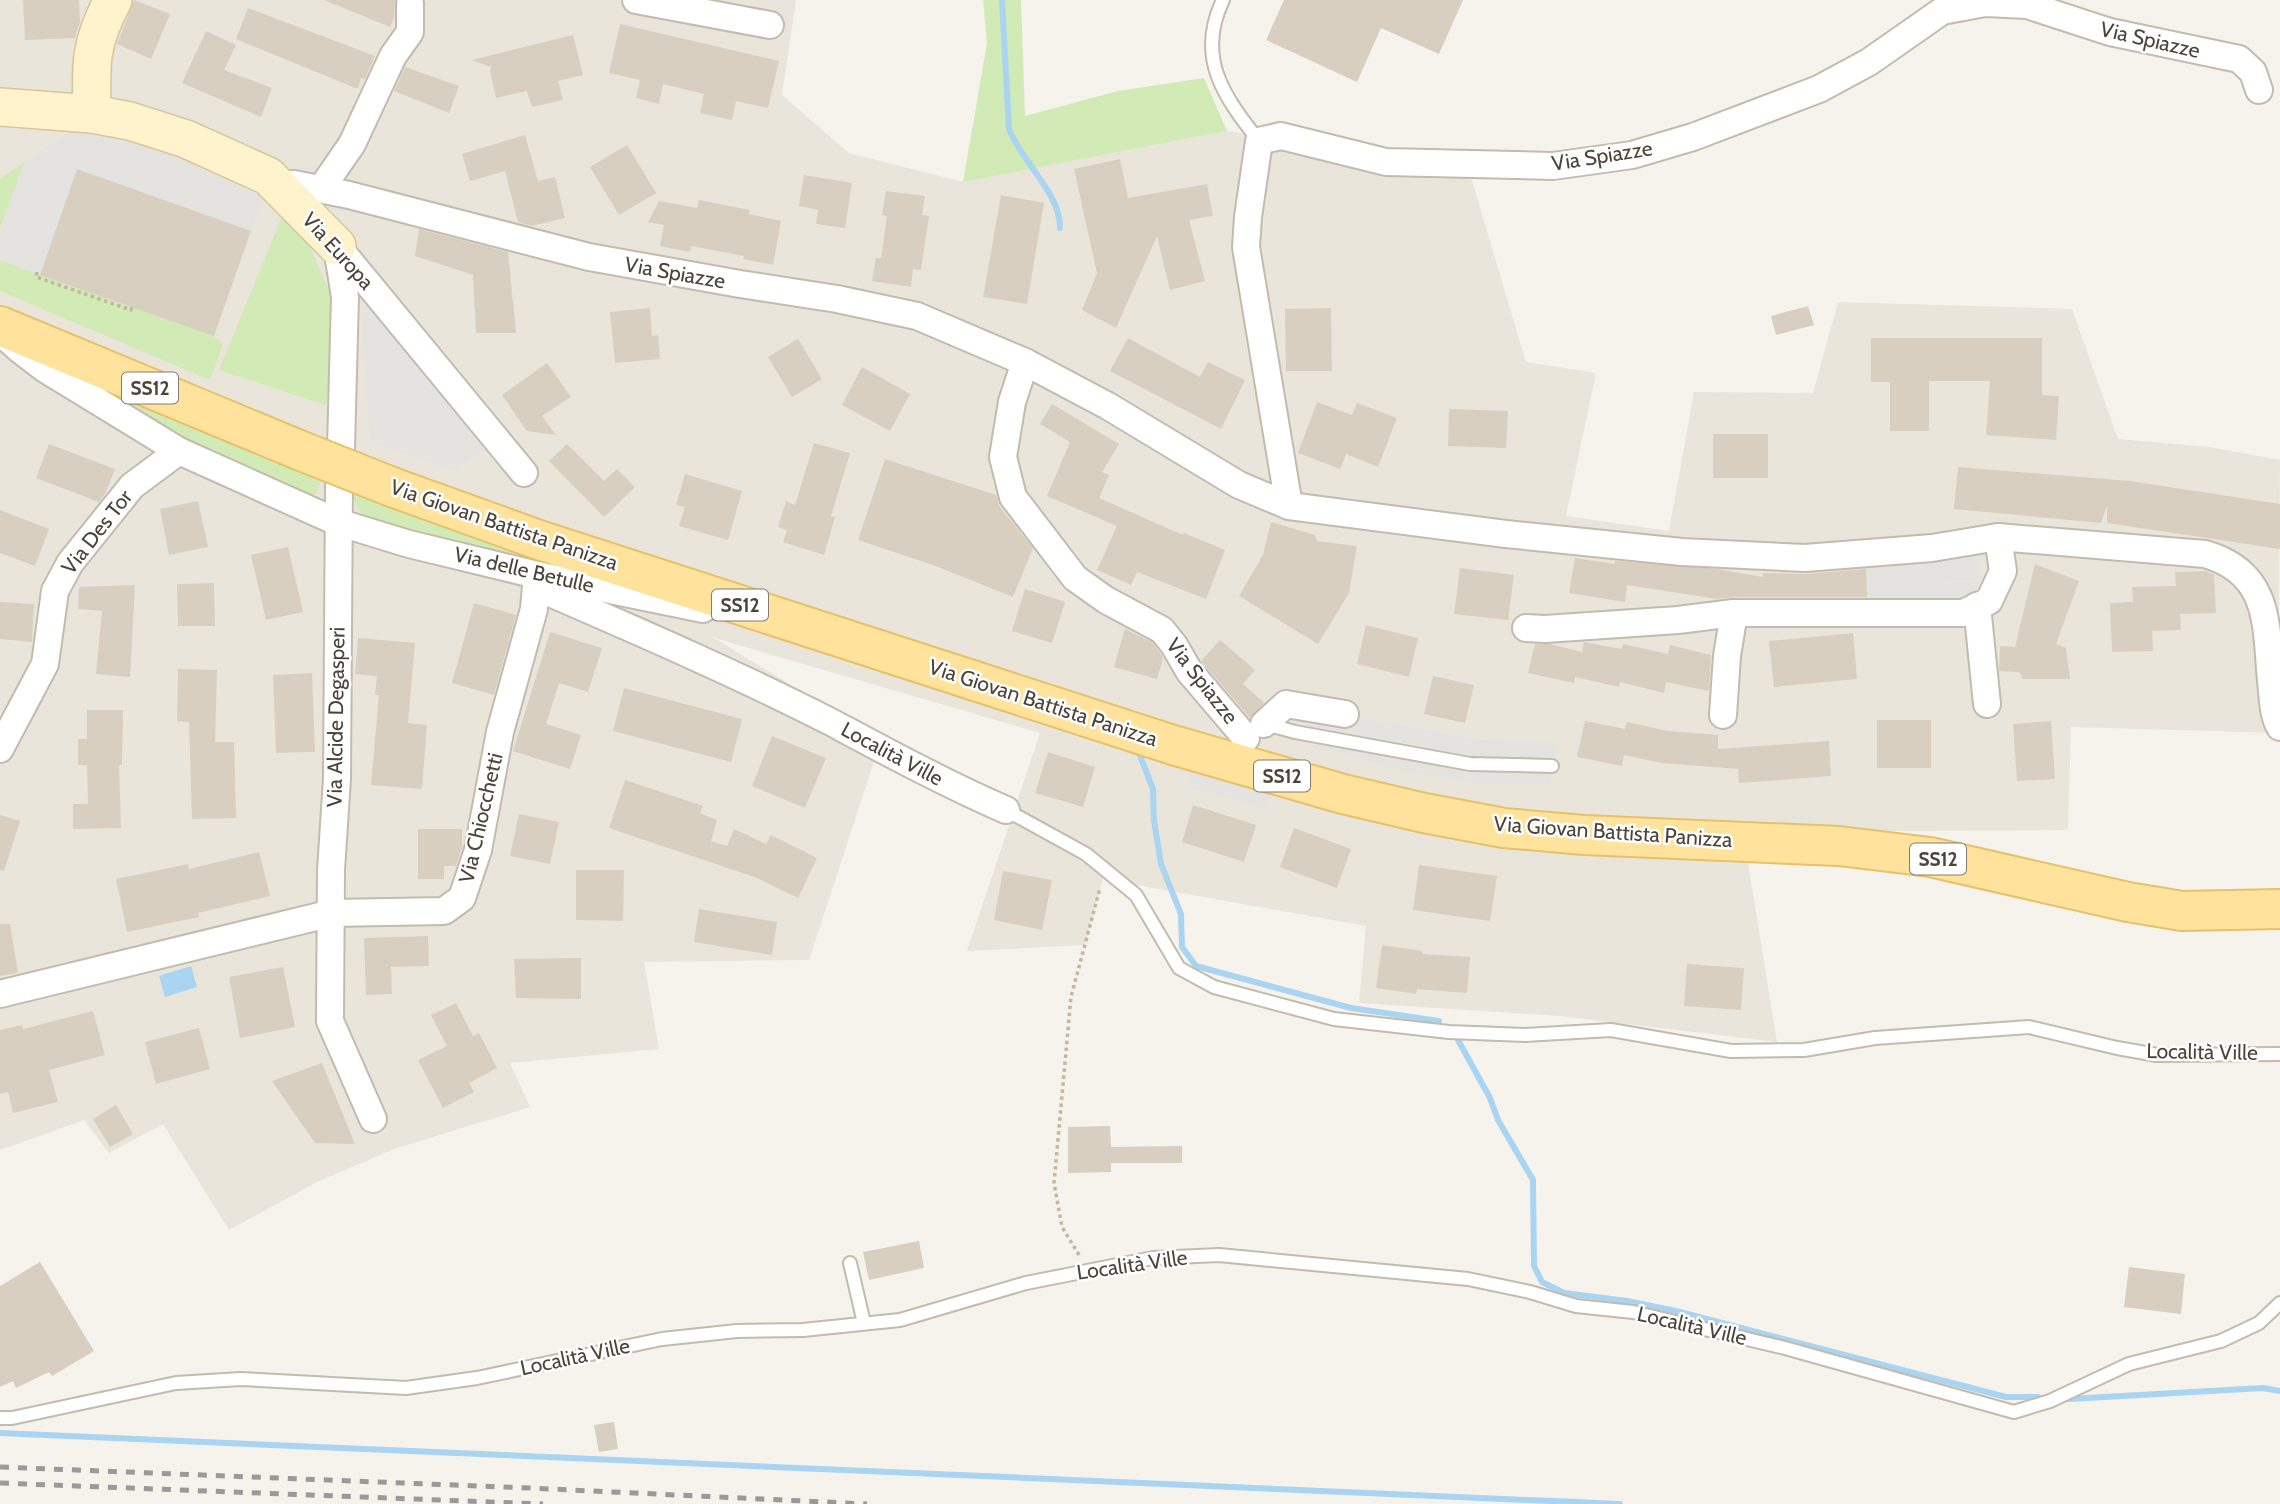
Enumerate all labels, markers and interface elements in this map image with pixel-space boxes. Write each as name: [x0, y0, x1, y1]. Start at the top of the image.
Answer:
street label: Via Spiazze: [2098, 16, 2203, 63]
street label: Via Spiazze: [1550, 135, 1654, 176]
street label: Via Europa: [297, 207, 379, 294]
street label: Via Spiazze: [623, 251, 728, 294]
road number: SS12: [122, 372, 178, 404]
street label: Via Giovan Battista Panizza: [387, 474, 621, 575]
street label: Via Des Tor: [56, 484, 137, 579]
street label: Via delle Betulle: [452, 541, 597, 598]
road number: SS12: [712, 590, 768, 620]
street label: Via Alcide Degasperi: [321, 627, 350, 807]
street label: Via Spiazze: [1161, 633, 1244, 729]
street label: Via Giovan Battista Panizza: [926, 654, 1161, 751]
street label: Località Ville: [837, 716, 948, 791]
street label: Via Chiocchetti: [453, 750, 508, 885]
road number: SS12: [1254, 761, 1310, 792]
street label: Via Giovan Battista Panizza: [1493, 811, 1733, 852]
road number: SS12: [1910, 844, 1966, 874]
street label: Località Ville: [2146, 1038, 2258, 1065]
street label: Località Ville: [1075, 1244, 1189, 1285]
street label: Località Ville: [1635, 1301, 1749, 1350]
street label: Località Ville: [518, 1333, 632, 1380]

